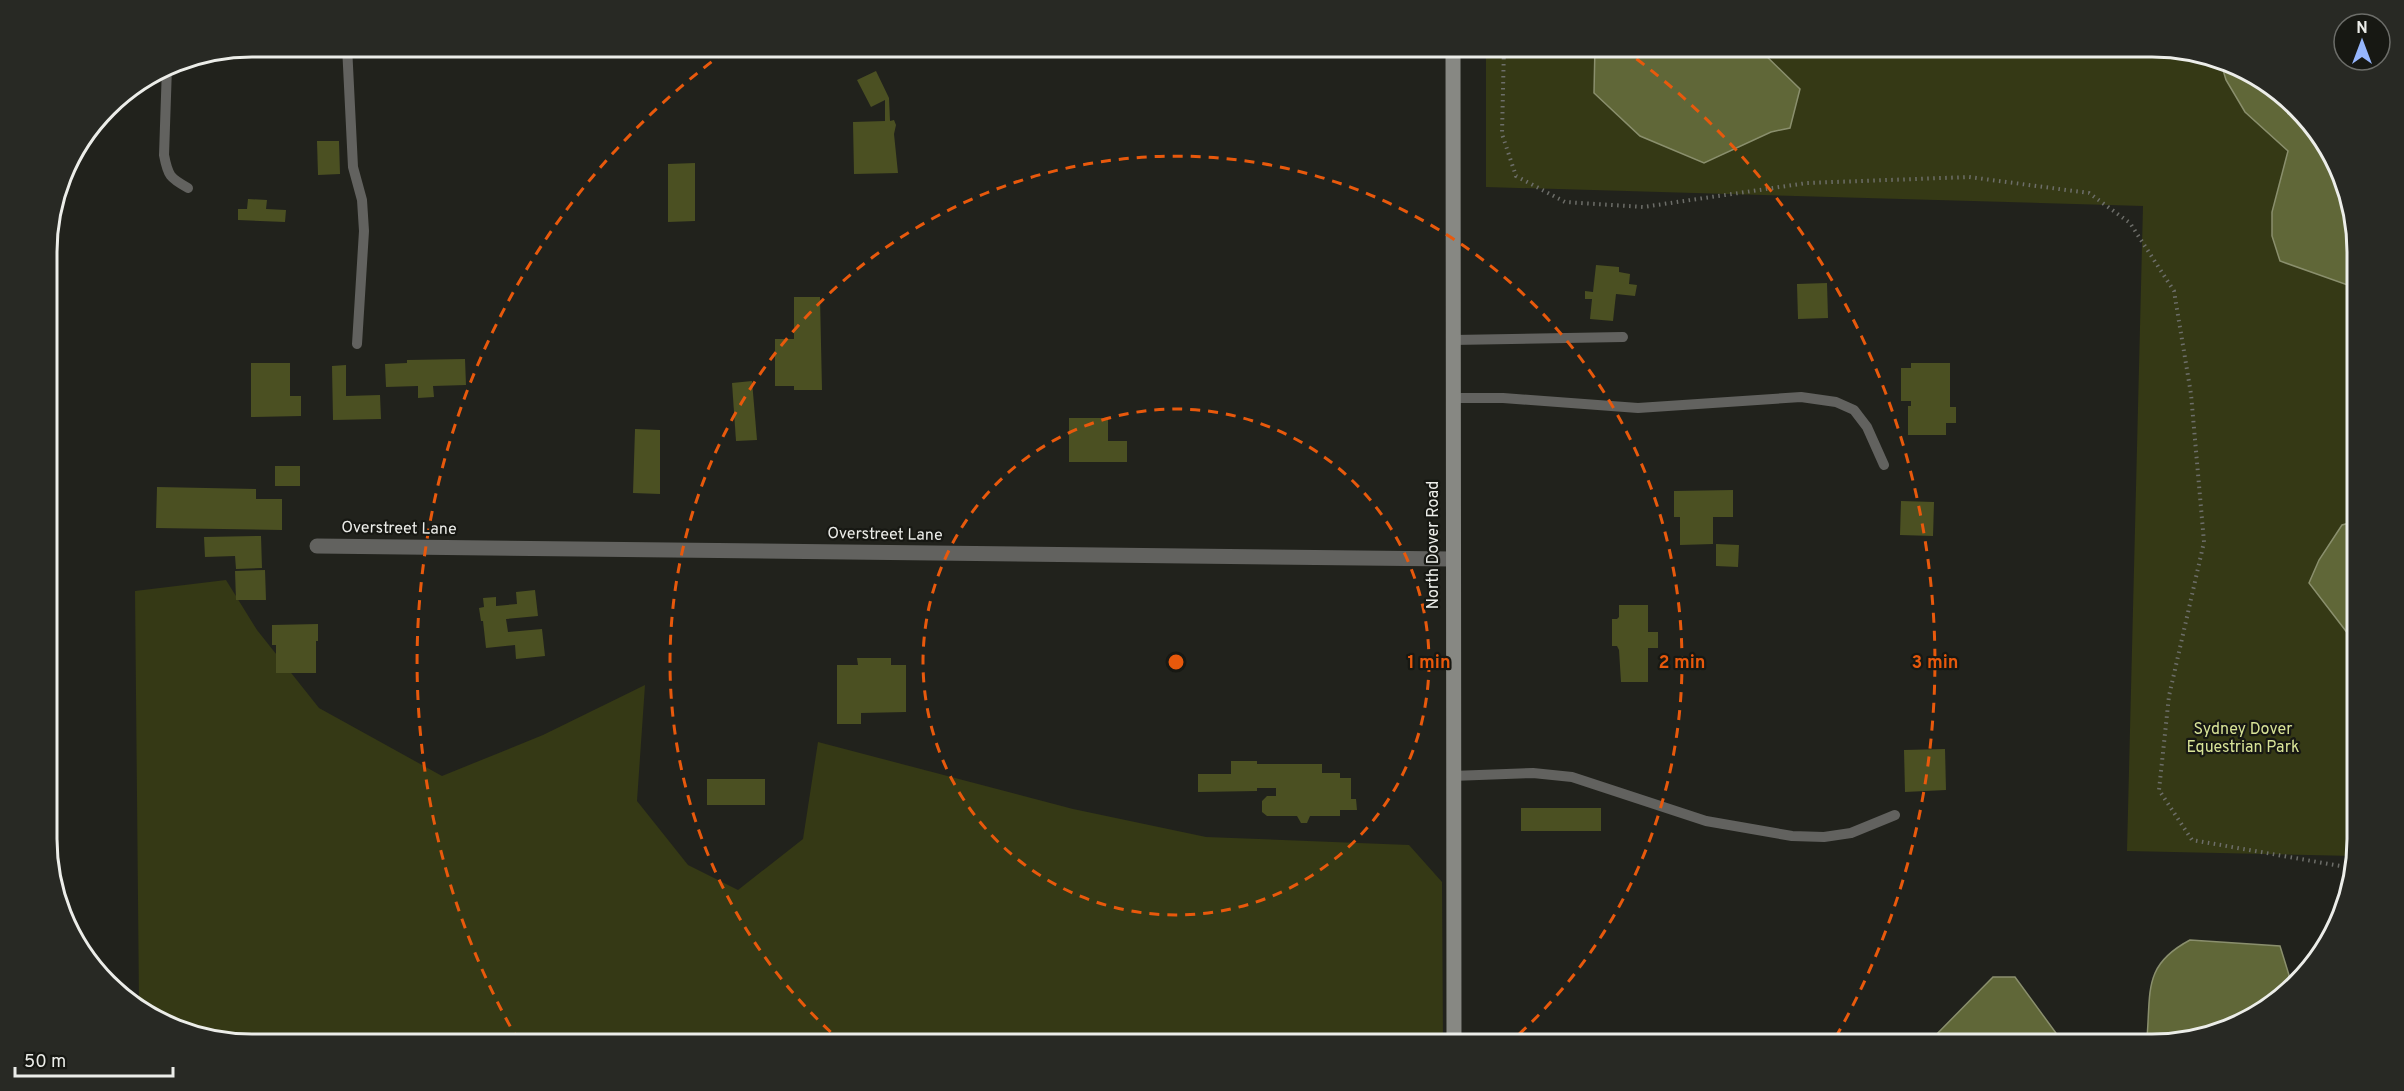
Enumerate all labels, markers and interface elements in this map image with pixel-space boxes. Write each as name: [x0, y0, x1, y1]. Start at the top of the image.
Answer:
north arrow: [2332, 12, 2392, 72]
text: N: [2356, 19, 2368, 39]
street label: North Dover Road: [1424, 481, 1444, 609]
street label: Overstreet Lane: [341, 518, 457, 540]
street label: Overstreet Lane: [827, 524, 943, 546]
centre of rings: [1166, 652, 1186, 672]
text: 1 min: [1407, 652, 1451, 675]
text: 2 min: [1658, 652, 1706, 675]
text: 3 min: [1912, 652, 1958, 675]
park label: Sydney Dover Equestrian Park: [2187, 720, 2299, 758]
scale bar: [15, 1040, 172, 1078]
text: 50 m: [24, 1051, 66, 1074]

